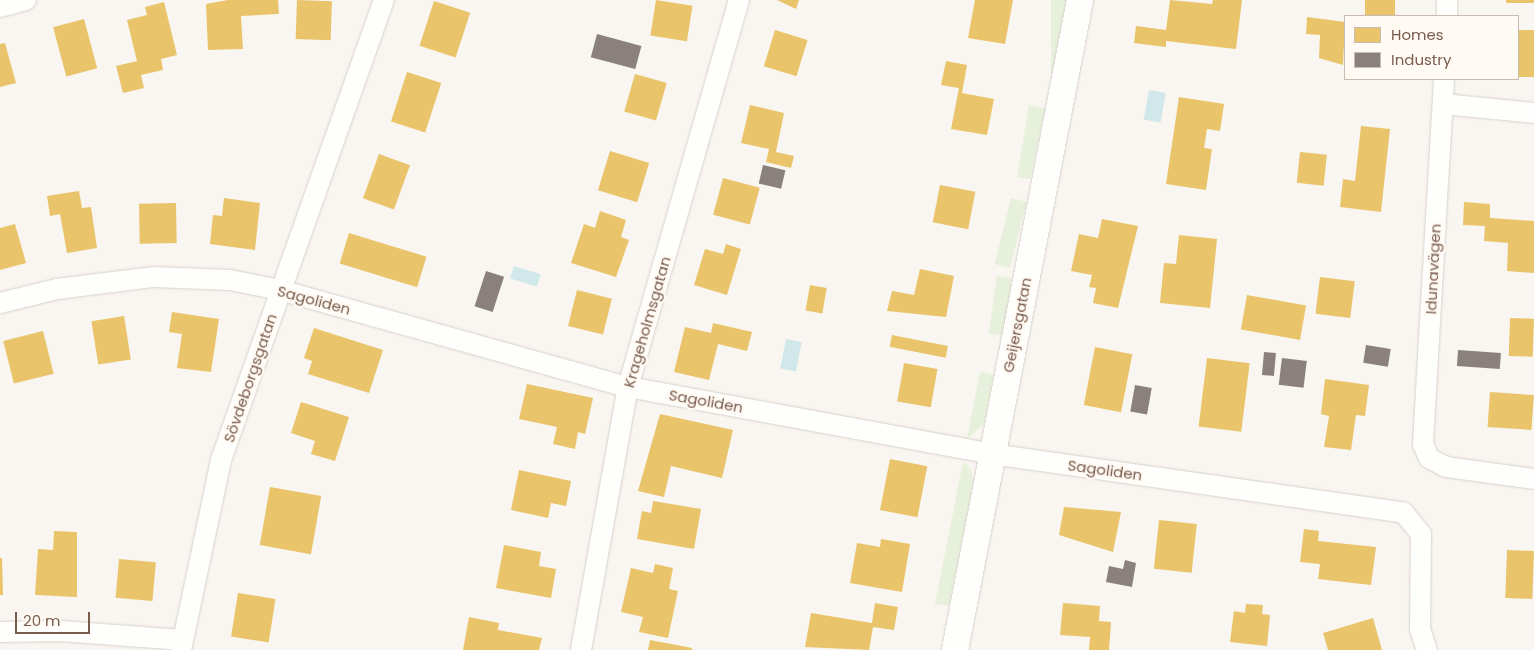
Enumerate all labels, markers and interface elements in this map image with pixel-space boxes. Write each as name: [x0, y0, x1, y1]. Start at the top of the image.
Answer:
legend: [1344, 15, 1519, 80]
text: Homes: [1391, 24, 1444, 45]
text: Industry: [1391, 49, 1451, 70]
street label: Idunavägen: [1422, 223, 1444, 315]
street label: Krageholmsgatan: [620, 254, 674, 390]
street label: Geijersgatan: [999, 276, 1035, 374]
street label: Sagoliden: [275, 282, 353, 318]
street label: Sövdeborgsgatan: [220, 311, 280, 445]
street label: Sagoliden: [667, 386, 745, 416]
street label: Sagoliden: [1067, 456, 1143, 484]
scale bar: [18, 602, 92, 634]
text: 20 m: [23, 610, 61, 631]

